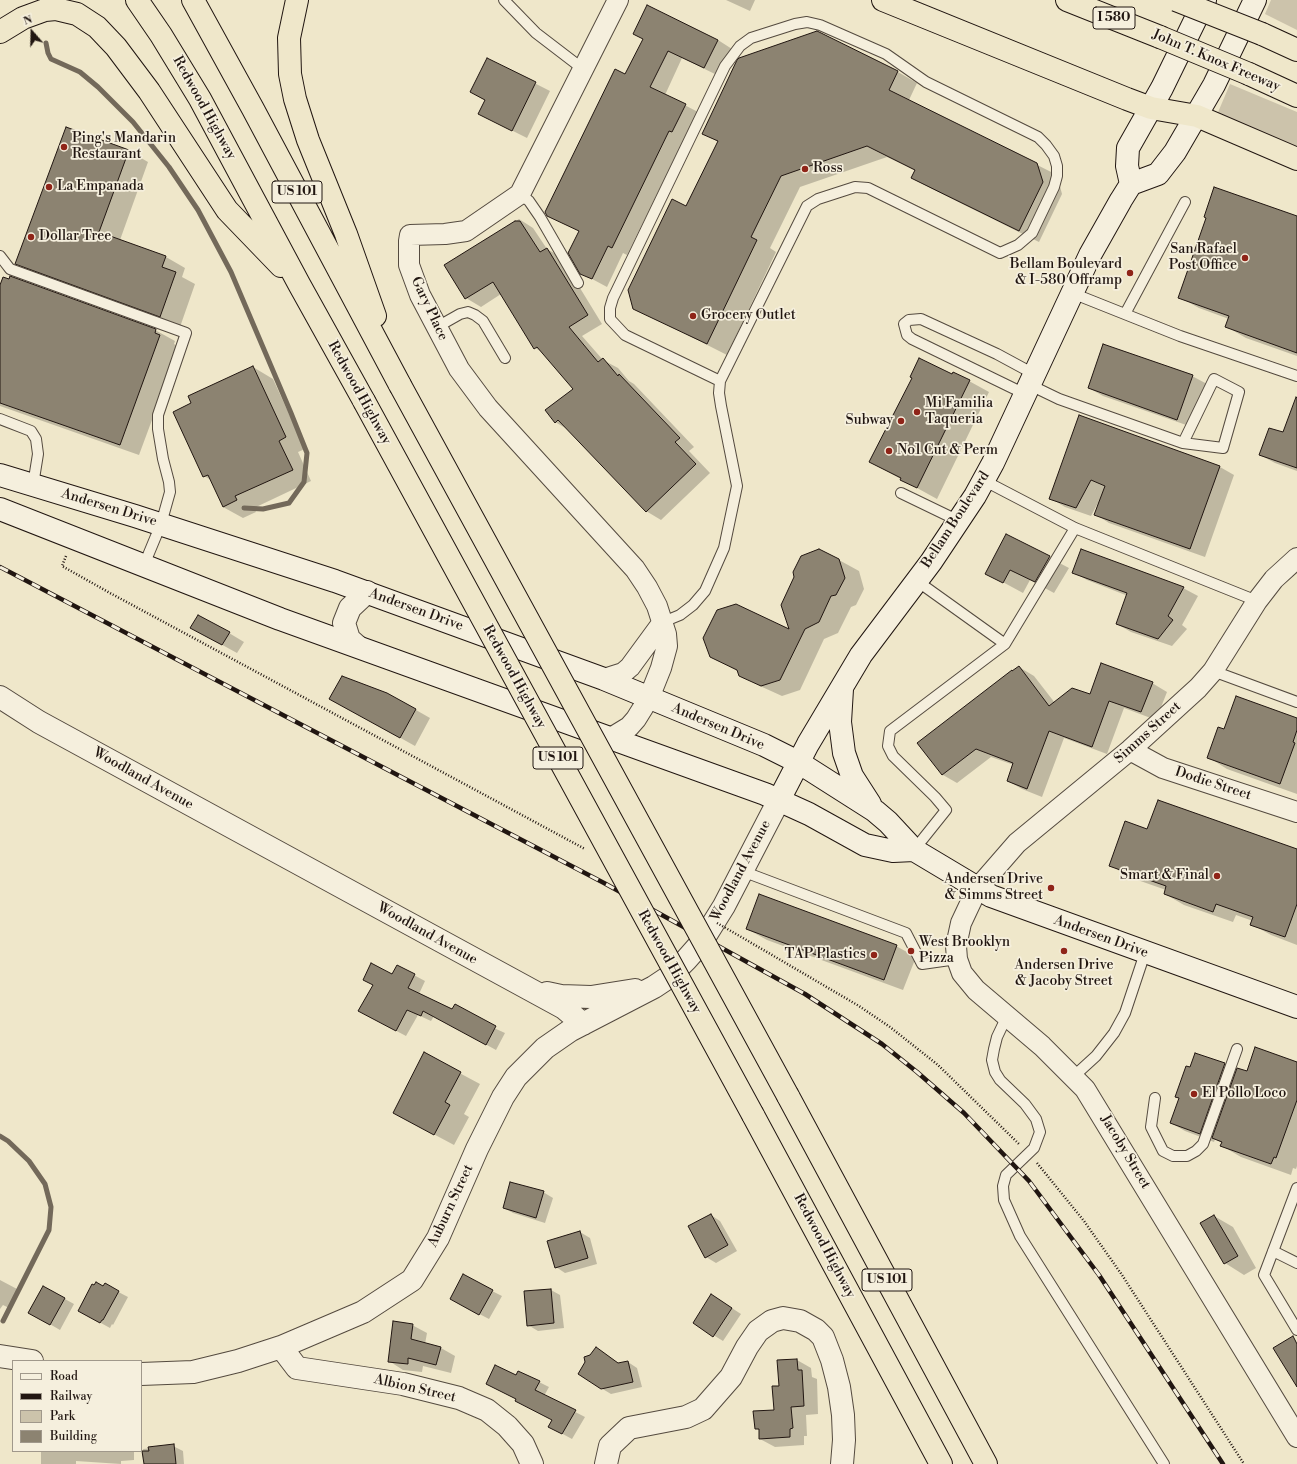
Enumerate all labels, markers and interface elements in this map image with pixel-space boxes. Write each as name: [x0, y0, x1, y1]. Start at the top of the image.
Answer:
road number: I 580: [1093, 7, 1135, 29]
north arrow: [12, 12, 52, 52]
text: N: [21, 13, 34, 29]
street label: John T. Knox Freeway: [1150, 26, 1282, 96]
street label: Redwood Highway: [169, 53, 239, 163]
place label: Ping's Mandarin Restaurant: [72, 131, 176, 164]
marker: Ping's Mandarin Restaurant: [59, 142, 69, 152]
place label: Ross: [813, 161, 843, 177]
marker: Ross: [800, 164, 810, 174]
place label: La Empanada: [57, 179, 144, 195]
road number: US 101: [272, 181, 322, 203]
marker: La Empanada: [44, 182, 54, 192]
place label: Dollar Tree: [39, 229, 111, 245]
marker: Dollar Tree: [26, 232, 36, 242]
place label: San Rafael Post Office: [1169, 242, 1237, 274]
marker: San Rafael Post Office: [1240, 253, 1250, 263]
place label: Bellam Boulevard & I-580 Offramp: [1010, 257, 1122, 290]
marker: Bellam Boulevard & I-580 Offramp: [1125, 268, 1135, 278]
street label: Gary Place: [407, 274, 451, 344]
place label: Grocery Outlet: [701, 308, 796, 324]
marker: Grocery Outlet: [688, 311, 698, 321]
street label: Redwood Highway: [324, 338, 394, 448]
place label: Mi Familia Taqueria: [925, 396, 993, 428]
marker: Mi Familia Taqueria: [912, 407, 922, 417]
place label: Subway: [846, 413, 893, 429]
marker: Subway: [896, 416, 906, 426]
place label: No1 Cut & Perm: [897, 443, 998, 459]
marker: No1 Cut & Perm: [884, 446, 894, 456]
street label: Bellam Boulevard: [918, 468, 994, 572]
street label: Andersen Drive: [59, 485, 159, 531]
street label: Andersen Drive: [367, 585, 465, 635]
street label: Redwood Highway: [479, 622, 549, 732]
street label: Simms Street: [1111, 699, 1185, 767]
street label: Andersen Drive: [669, 700, 767, 754]
street label: Woodland Avenue: [90, 745, 196, 813]
road number: US 101: [533, 747, 583, 769]
street label: Dodie Street: [1173, 764, 1253, 804]
street label: Woodland Avenue: [707, 818, 775, 924]
place label: Smart & Final: [1120, 868, 1209, 884]
marker: Smart & Final: [1212, 871, 1222, 881]
place label: Andersen Drive & Simms Street: [944, 872, 1043, 904]
marker: Andersen Drive & Simms Street: [1046, 883, 1056, 893]
street label: Woodland Avenue: [374, 900, 480, 968]
street label: Redwood Highway: [634, 907, 704, 1017]
street label: Andersen Drive: [1052, 912, 1150, 962]
place label: West Brooklyn Pizza: [919, 935, 1010, 968]
marker: West Brooklyn Pizza: [906, 946, 916, 956]
marker: Andersen Drive & Jacoby Street: [1059, 946, 1069, 956]
place label: TAP Plastics: [785, 947, 866, 963]
marker: TAP Plastics: [869, 950, 879, 960]
place label: Andersen Drive & Jacoby Street: [1014, 958, 1114, 990]
place label: El Pollo Loco: [1202, 1086, 1286, 1102]
marker: El Pollo Loco: [1189, 1089, 1199, 1099]
street label: Jacoby Street: [1096, 1112, 1154, 1192]
street label: Auburn Street: [425, 1162, 477, 1250]
street label: Redwood Highway: [789, 1191, 859, 1301]
road number: US 101: [862, 1269, 912, 1291]
legend: [12, 1360, 142, 1452]
text: Road: [50, 1369, 78, 1384]
street label: Albion Street: [372, 1371, 458, 1407]
text: Railway: [50, 1389, 92, 1404]
text: Park: [50, 1409, 75, 1424]
text: Building: [50, 1429, 97, 1444]

